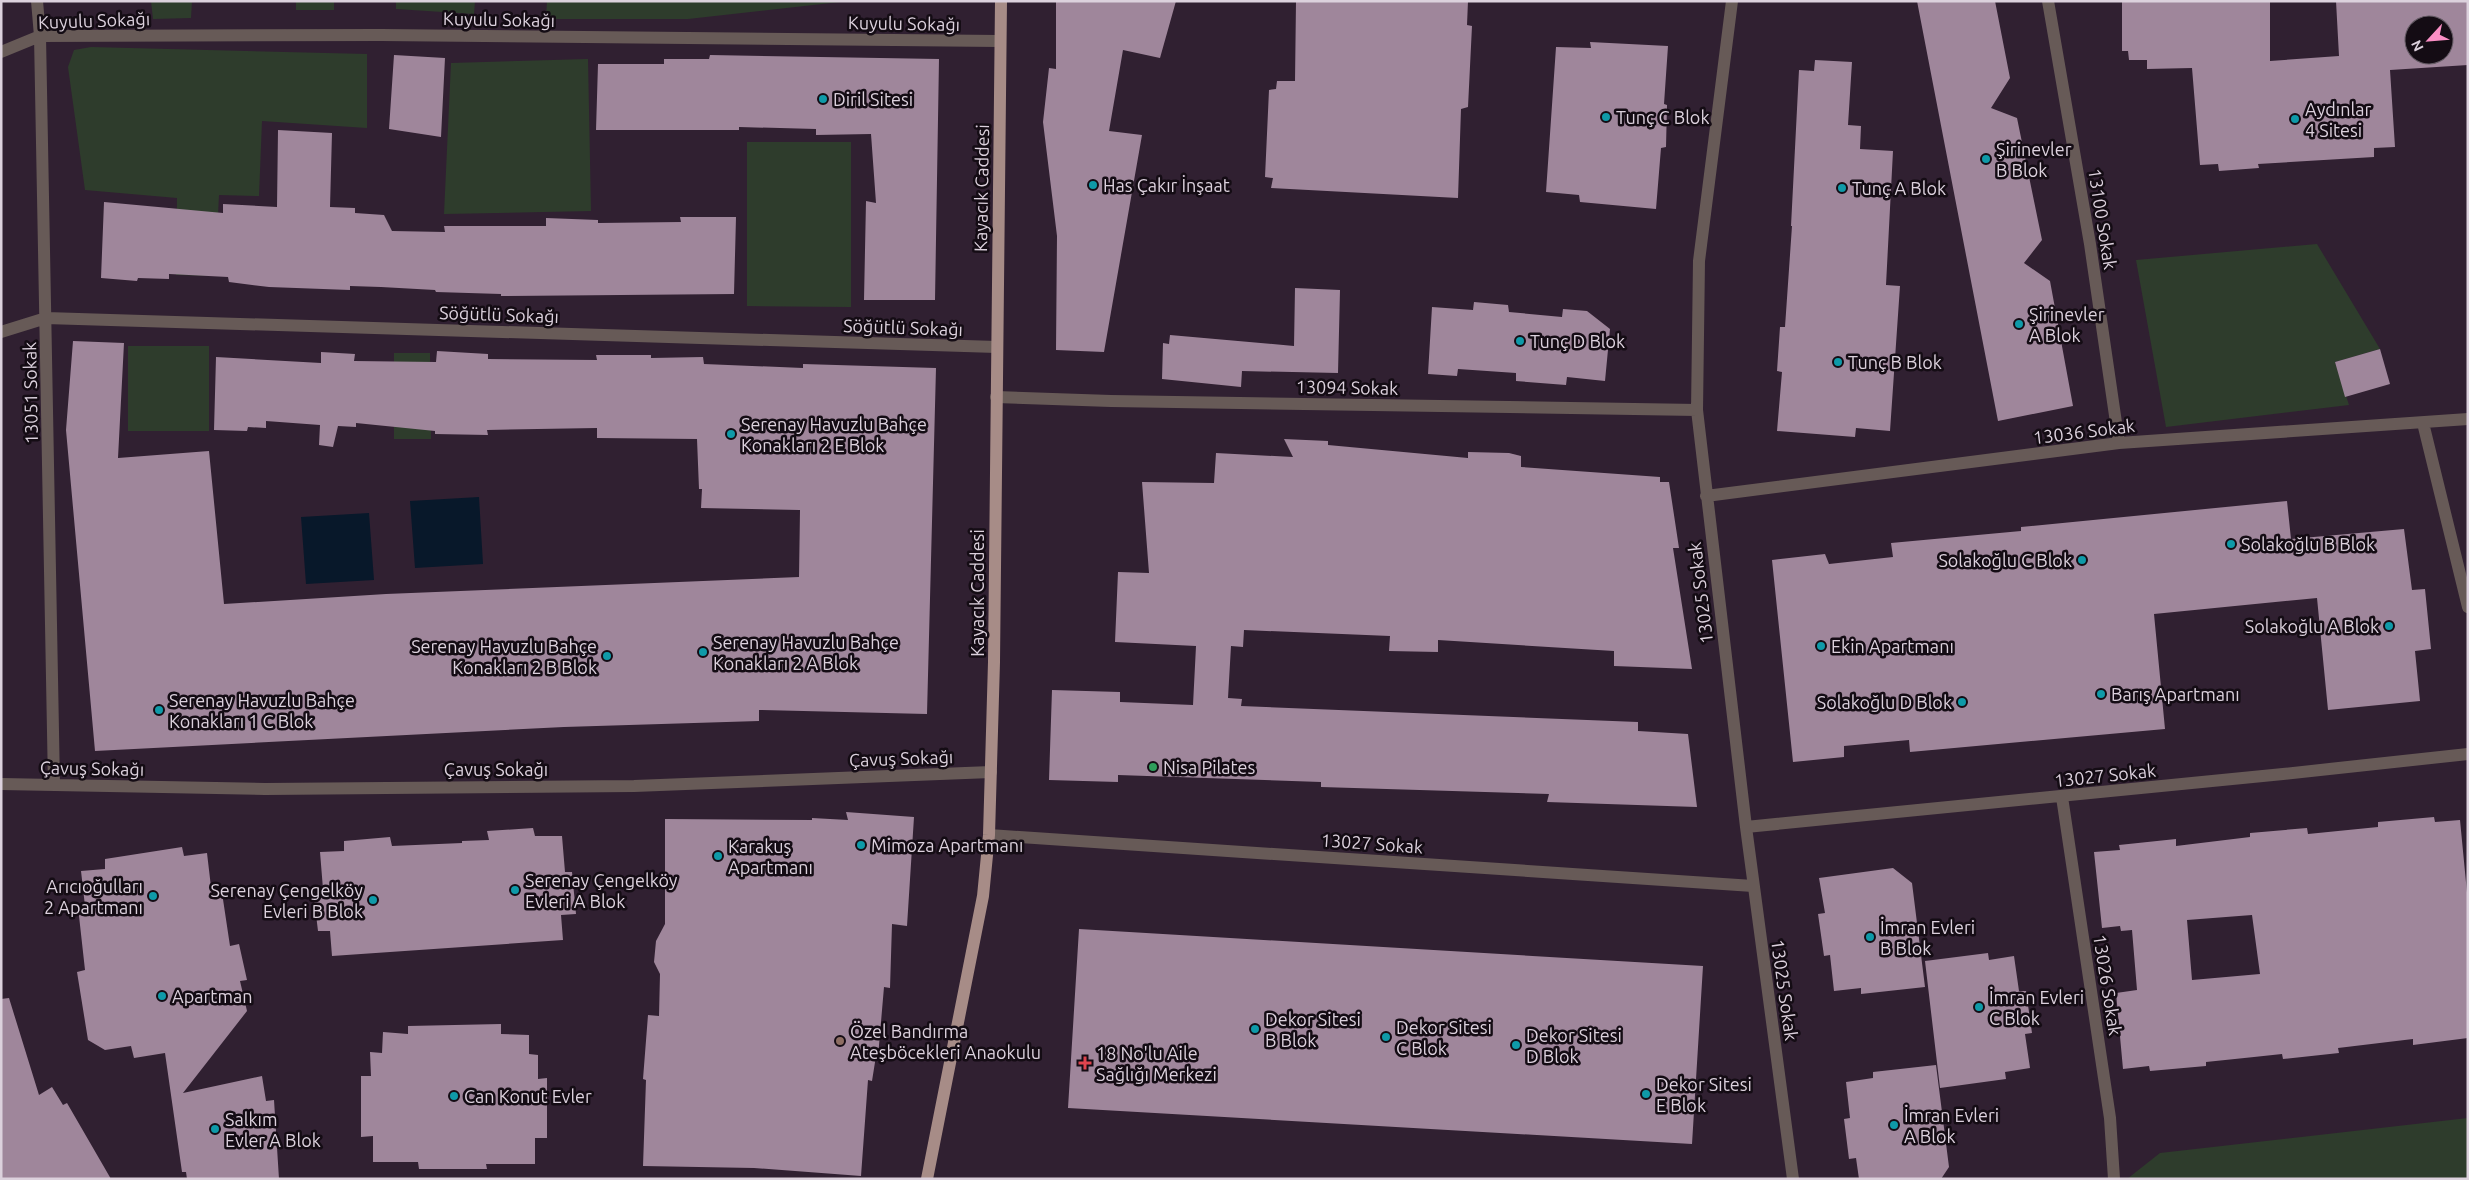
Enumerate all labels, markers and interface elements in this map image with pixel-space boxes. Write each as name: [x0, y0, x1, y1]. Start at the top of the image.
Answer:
street label: Kuyulu Sokağı: [38, 8, 150, 32]
street label: Kuyulu Sokağı: [443, 8, 555, 30]
street label: Kuyulu Sokağı: [848, 12, 960, 34]
north arrow: [2404, 15, 2454, 65]
text: N: [2408, 37, 2427, 54]
place label: Diril Sitesi: [833, 89, 913, 109]
marker: Diril Sitesi: [817, 93, 829, 105]
place label: Aydınlar 4 Sitesi: [2305, 99, 2371, 140]
place label: Tunç C Blok: [1616, 107, 1709, 127]
marker: Tunç C Blok: [1600, 111, 1612, 123]
marker: Aydınlar 4 Sitesi: [2289, 113, 2301, 125]
street label: Kayacık Caddesi: [970, 124, 992, 252]
place label: Şirinevler B Blok: [1996, 139, 2072, 180]
marker: Şirinevler B Blok: [1980, 153, 1992, 165]
street label: 13100 Sokak: [2085, 167, 2121, 271]
place label: Has Çakır İnşaat: [1103, 175, 1230, 195]
place label: Tunç A Blok: [1852, 178, 1946, 198]
marker: Has Çakır İnşaat: [1087, 179, 1099, 191]
marker: Tunç A Blok: [1836, 182, 1848, 194]
street label: Söğütlü Sokağı: [439, 302, 559, 326]
place label: Şirinevler A Blok: [2029, 304, 2105, 345]
street label: Söğütlü Sokağı: [843, 315, 963, 339]
marker: Şirinevler A Blok: [2013, 318, 2025, 330]
place label: Tunç D Blok: [1530, 331, 1625, 351]
marker: Tunç D Blok: [1514, 335, 1526, 347]
street label: 13051 Sokak: [19, 342, 41, 444]
place label: Tunç B Blok: [1848, 352, 1942, 372]
marker: Tunç B Blok: [1832, 356, 1844, 368]
street label: 13094 Sokak: [1296, 376, 1398, 398]
place label: Serenay Havuzlu Bahçe Konakları 2 E Blok: [741, 414, 927, 455]
street label: 13036 Sokak: [2032, 415, 2136, 447]
marker: Serenay Havuzlu Bahçe Konakları 2 E Blok: [725, 428, 737, 440]
street label: Kayacık Caddesi: [967, 529, 987, 657]
place label: Solakoğlu B Blok: [2241, 534, 2375, 554]
marker: Solakoğlu B Blok: [2225, 538, 2237, 550]
street label: 13025 Sokak: [1684, 541, 1716, 645]
place label: Solakoğlu C Blok: [1938, 550, 2072, 570]
marker: Solakoğlu C Blok: [2076, 554, 2088, 566]
place label: Solakoğlu A Blok: [2245, 616, 2379, 636]
marker: Solakoğlu A Blok: [2383, 620, 2395, 632]
place label: Serenay Havuzlu Bahçe Konakları 2 A Blok: [713, 632, 899, 673]
place label: Serenay Havuzlu Bahçe Konakları 2 B Blok: [411, 636, 597, 677]
place label: Ekin Apartmanı: [1831, 636, 1954, 656]
marker: Ekin Apartmanı: [1815, 640, 1827, 652]
marker: Serenay Havuzlu Bahçe Konakları 2 A Blok: [697, 646, 709, 658]
marker: Serenay Havuzlu Bahçe Konakları 2 B Blok: [601, 650, 613, 662]
place label: Barış Apartmanı: [2111, 684, 2240, 704]
marker: Barış Apartmanı: [2095, 688, 2107, 700]
place label: Serenay Havuzlu Bahçe Konakları 1 C Blok: [169, 690, 355, 731]
place label: Solakoğlu D Blok: [1817, 692, 1952, 712]
marker: Solakoğlu D Blok: [1956, 696, 1968, 708]
marker: Serenay Havuzlu Bahçe Konakları 1 C Blok: [153, 704, 165, 716]
street label: Çavuş Sokağı: [849, 746, 953, 770]
street label: Çavuş Sokağı: [40, 757, 144, 779]
place label: Nisa Pilates: [1163, 757, 1256, 777]
street label: Çavuş Sokağı: [444, 759, 548, 779]
street label: 13027 Sokak: [2053, 760, 2157, 790]
marker: Nisa Pilates: [1147, 761, 1159, 773]
street label: 13027 Sokak: [1320, 829, 1424, 857]
place label: Mimoza Apartmanı: [871, 835, 1023, 855]
place label: Karakuş Apartmanı: [728, 836, 813, 877]
marker: Mimoza Apartmanı: [855, 839, 867, 851]
marker: Karakuş Apartmanı: [712, 850, 724, 862]
place label: Serenay Çengelköy Evleri A Blok: [525, 870, 678, 911]
place label: Arıcıoğulları 2 Apartmanı: [44, 876, 143, 917]
place label: Serenay Çengelköy Evleri B Blok: [210, 880, 363, 921]
marker: Serenay Çengelköy Evleri A Blok: [509, 884, 521, 896]
marker: Arıcıoğulları 2 Apartmanı: [147, 890, 159, 902]
marker: Serenay Çengelköy Evleri B Blok: [367, 894, 379, 906]
place label: İmran Evleri B Blok: [1880, 917, 1975, 958]
marker: İmran Evleri B Blok: [1864, 931, 1876, 943]
street label: 13026 Sokak: [2090, 933, 2126, 1037]
street label: 13025 Sokak: [1768, 938, 1802, 1042]
place label: Apartman: [172, 986, 252, 1006]
place label: İmran Evleri C Blok: [1989, 987, 2084, 1028]
marker: Apartman: [156, 990, 168, 1002]
marker: İmran Evleri C Blok: [1973, 1001, 1985, 1013]
place label: Dekor Sitesi B Blok: [1265, 1009, 1361, 1050]
place label: Dekor Sitesi C Blok: [1396, 1017, 1492, 1058]
place label: Özel Bandırma Ateşböcekleri Anaokulu: [850, 1021, 1041, 1062]
marker: Dekor Sitesi B Blok: [1249, 1023, 1261, 1035]
place label: Dekor Sitesi D Blok: [1526, 1025, 1622, 1066]
marker: Dekor Sitesi C Blok: [1380, 1031, 1392, 1043]
marker: Özel Bandırma Ateşböcekleri Anaokulu: [834, 1035, 846, 1047]
marker: Dekor Sitesi D Blok: [1510, 1039, 1522, 1051]
place label: 18 No'lu Aile Sağlığı Merkezi: [1096, 1043, 1217, 1084]
marker: 18 No'lu Aile Sağlığı Merkezi: [1078, 1056, 1092, 1070]
place label: Dekor Sitesi E Blok: [1656, 1074, 1752, 1115]
place label: Can Konut Evler: [464, 1086, 592, 1106]
marker: Dekor Sitesi E Blok: [1640, 1088, 1652, 1100]
marker: Can Konut Evler: [448, 1090, 460, 1102]
place label: İmran Evleri A Blok: [1904, 1105, 1999, 1146]
place label: Salkım Evler A Blok: [225, 1109, 321, 1150]
marker: İmran Evleri A Blok: [1888, 1119, 1900, 1131]
marker: Salkım Evler A Blok: [209, 1123, 221, 1135]

